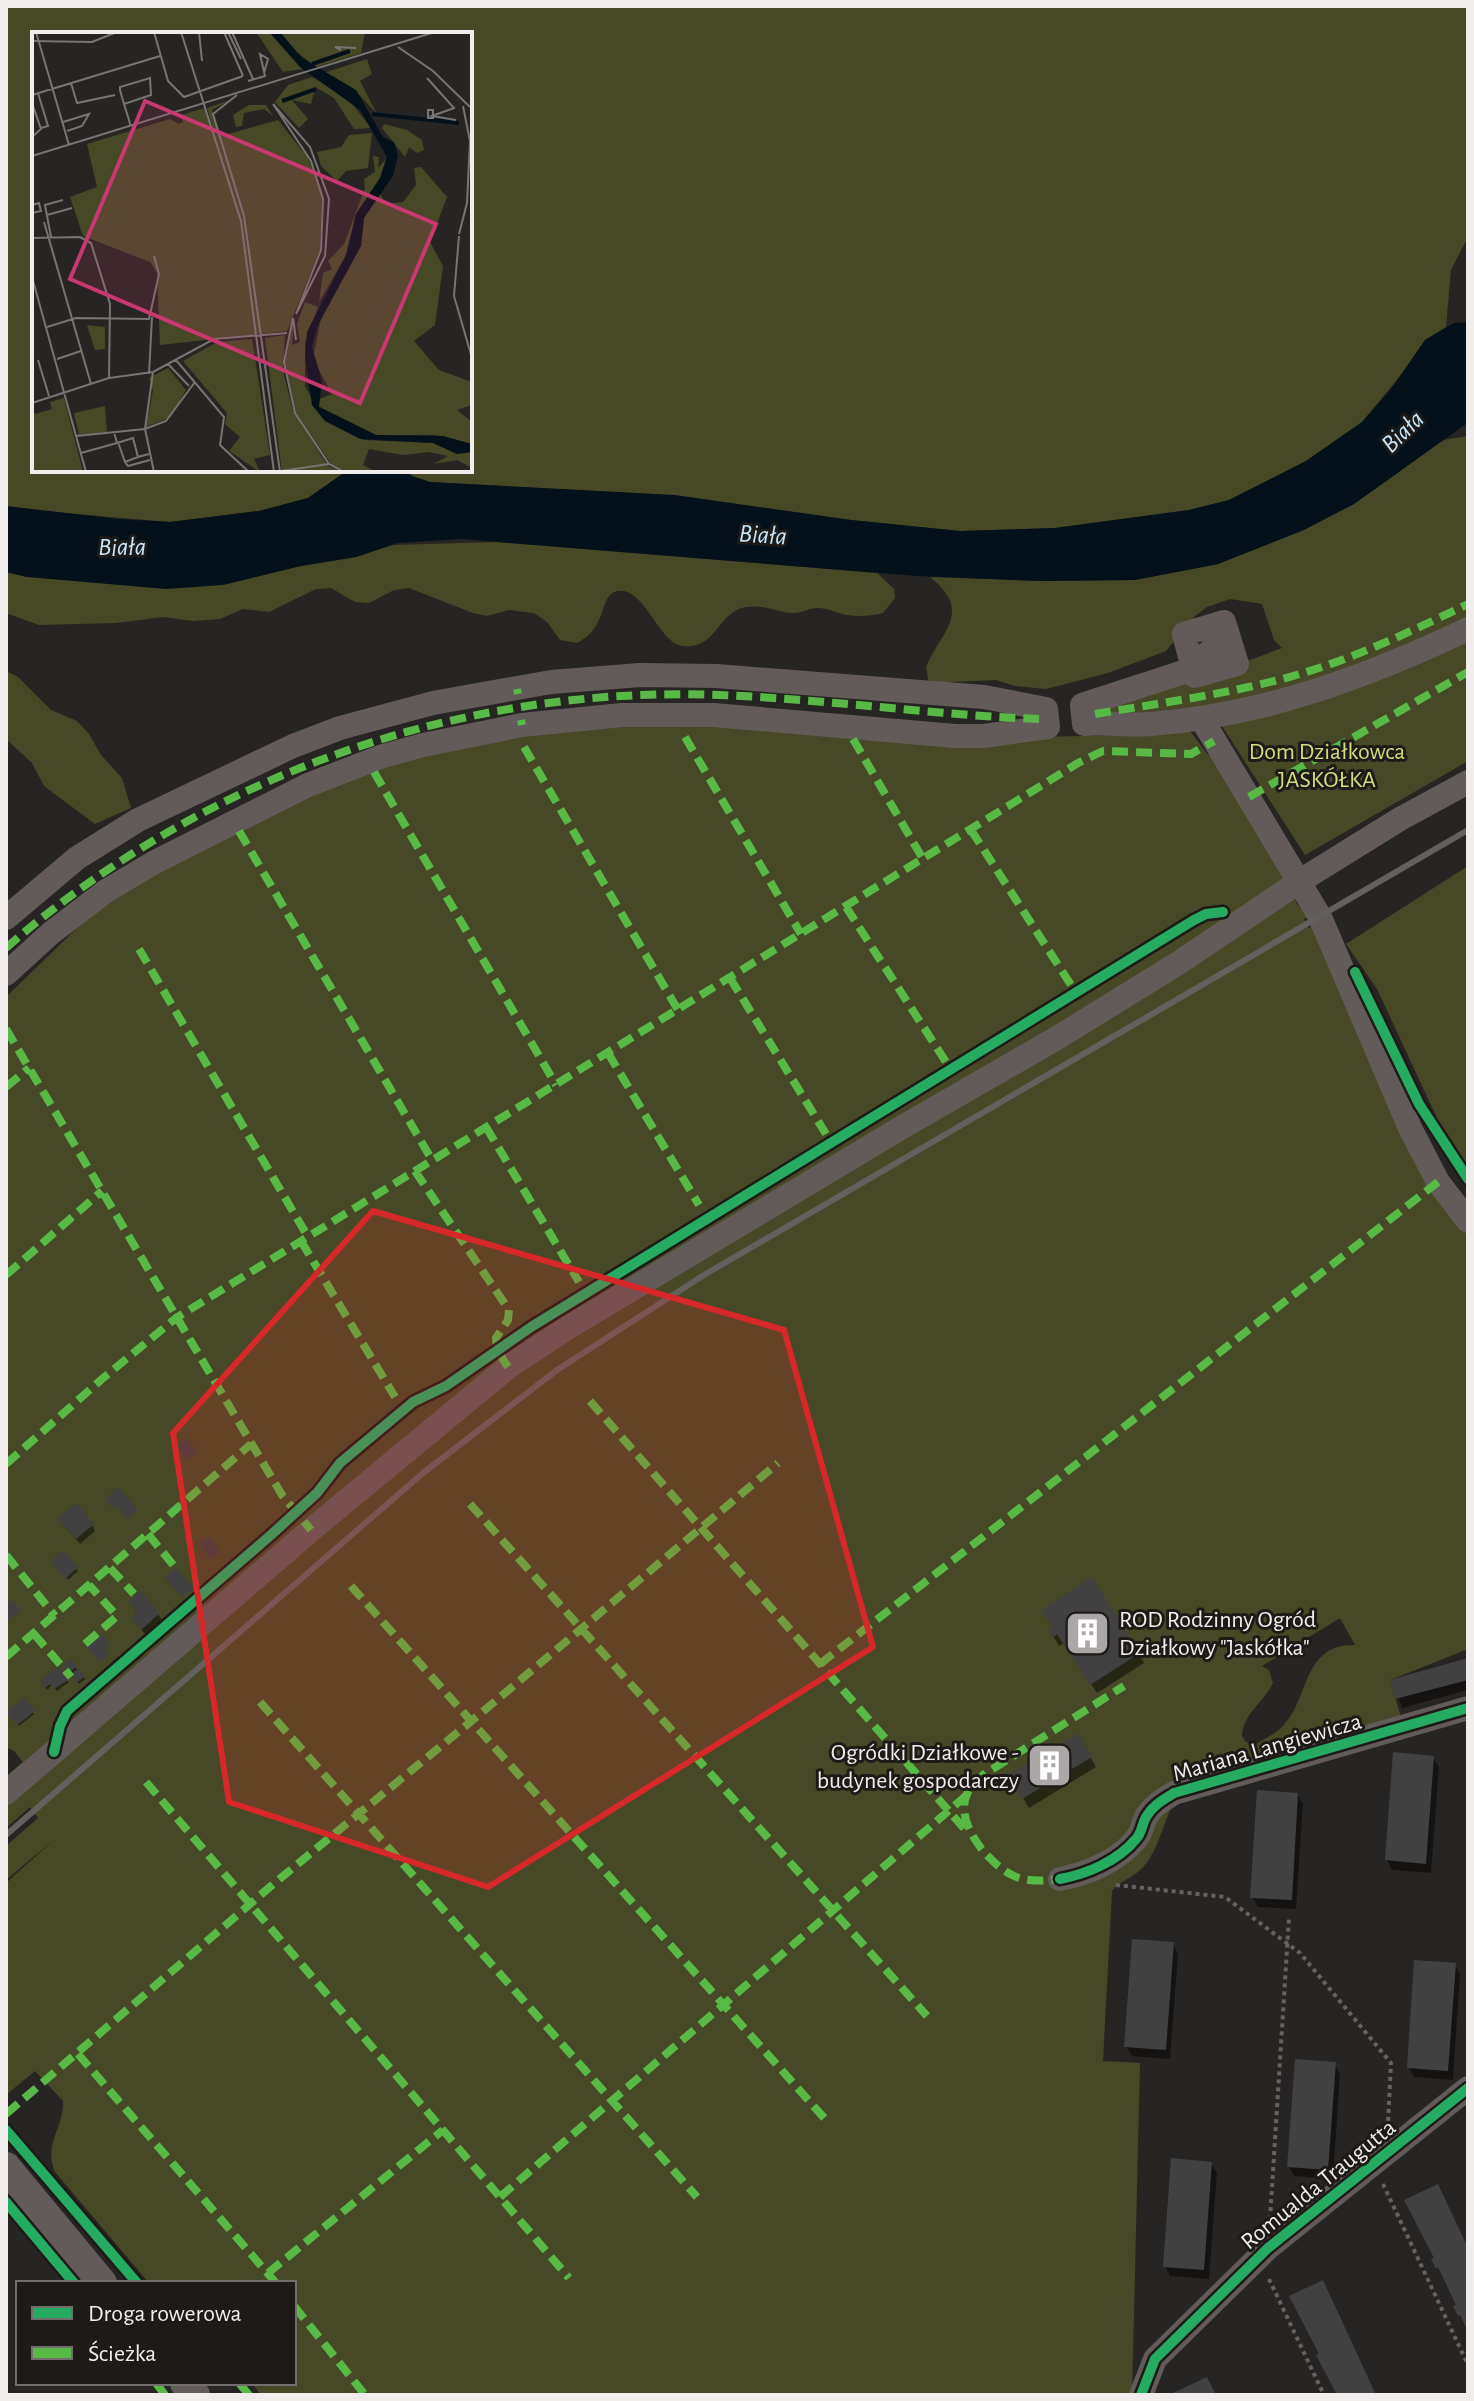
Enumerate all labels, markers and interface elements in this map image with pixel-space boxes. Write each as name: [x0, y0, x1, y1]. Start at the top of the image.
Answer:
inset map: [32, 32, 472, 472]
water label: Biała: [1376, 406, 1429, 458]
water label: Biała: [738, 520, 788, 550]
water label: Biała: [98, 534, 146, 560]
park label: Dom Działkowca JASKÓŁKA: [1249, 740, 1405, 792]
place label: ROD Rodzinny Ogród Działkowy "Jaskółka": [1119, 1608, 1316, 1660]
building icon: ROD Rodzinny Ogród Działkowy "Jaskółka": [1064, 1609, 1112, 1657]
street label: Mariana Langiewicza: [1170, 1709, 1364, 1786]
place label: Ogródki Działkowe - budynek gospodarczy: [817, 1741, 1019, 1793]
building icon: Ogródki Działkowe - budynek gospodarczy: [1026, 1742, 1074, 1790]
street label: Romualda Traugutta: [1237, 2115, 1401, 2254]
legend: [16, 2281, 296, 2385]
text: Droga rowerowa: [88, 2302, 242, 2326]
text: Ścieżka: [88, 2340, 156, 2366]

